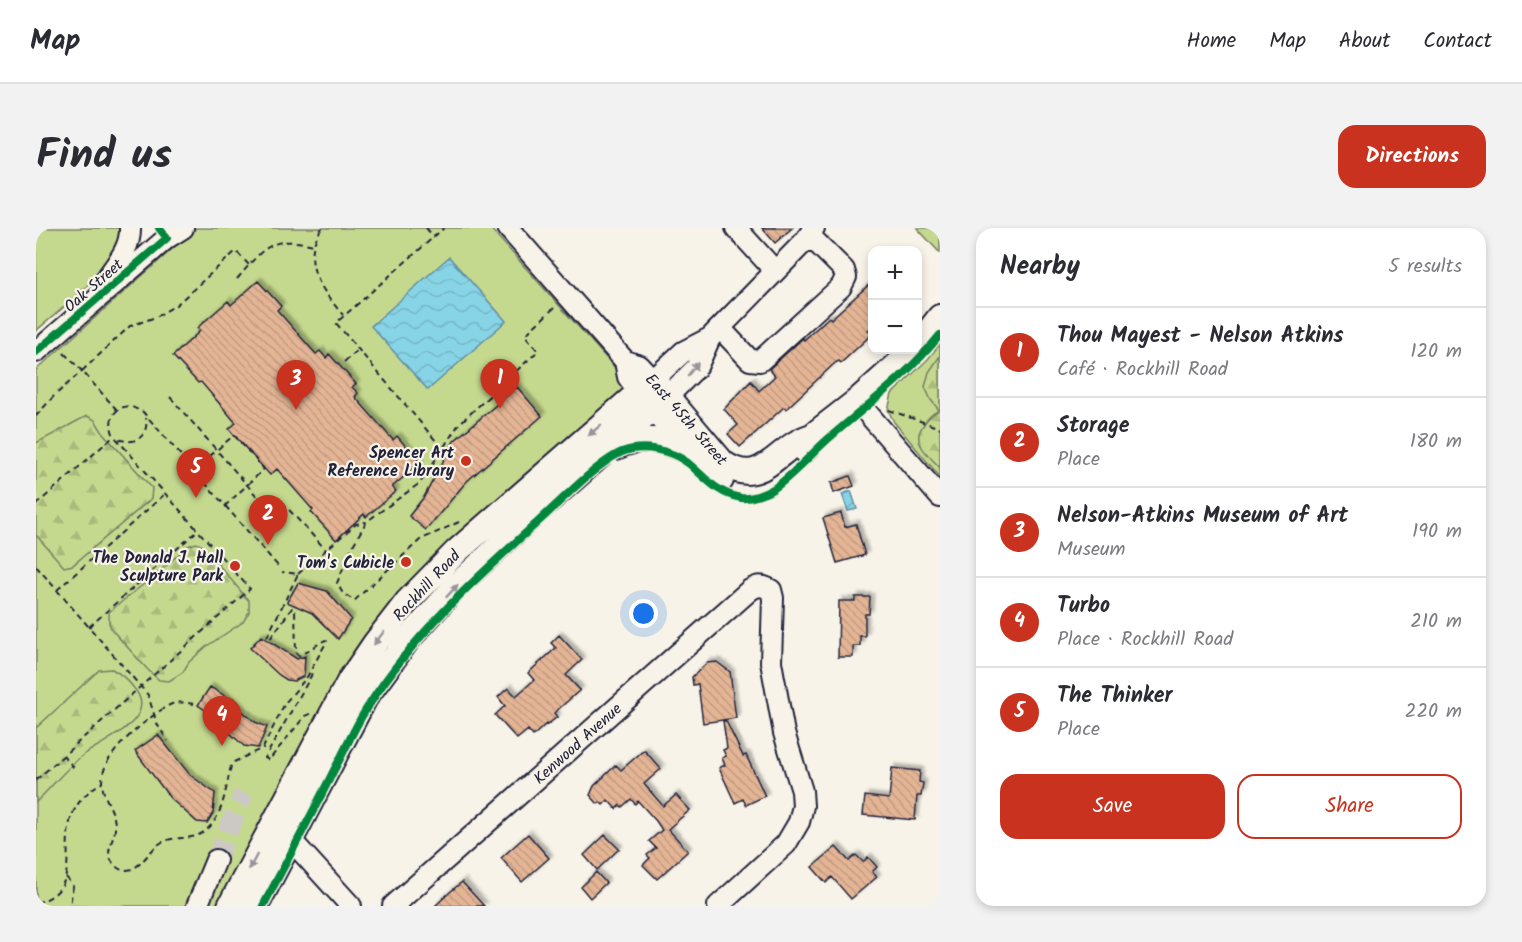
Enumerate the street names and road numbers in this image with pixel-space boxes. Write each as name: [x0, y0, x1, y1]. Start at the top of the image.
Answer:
street label: Oak Street: [59, 253, 130, 319]
street label: East 45th Street: [639, 368, 734, 472]
street label: Rockhill Road: [387, 544, 468, 627]
street label: Kenwood Avenue: [528, 697, 628, 791]

